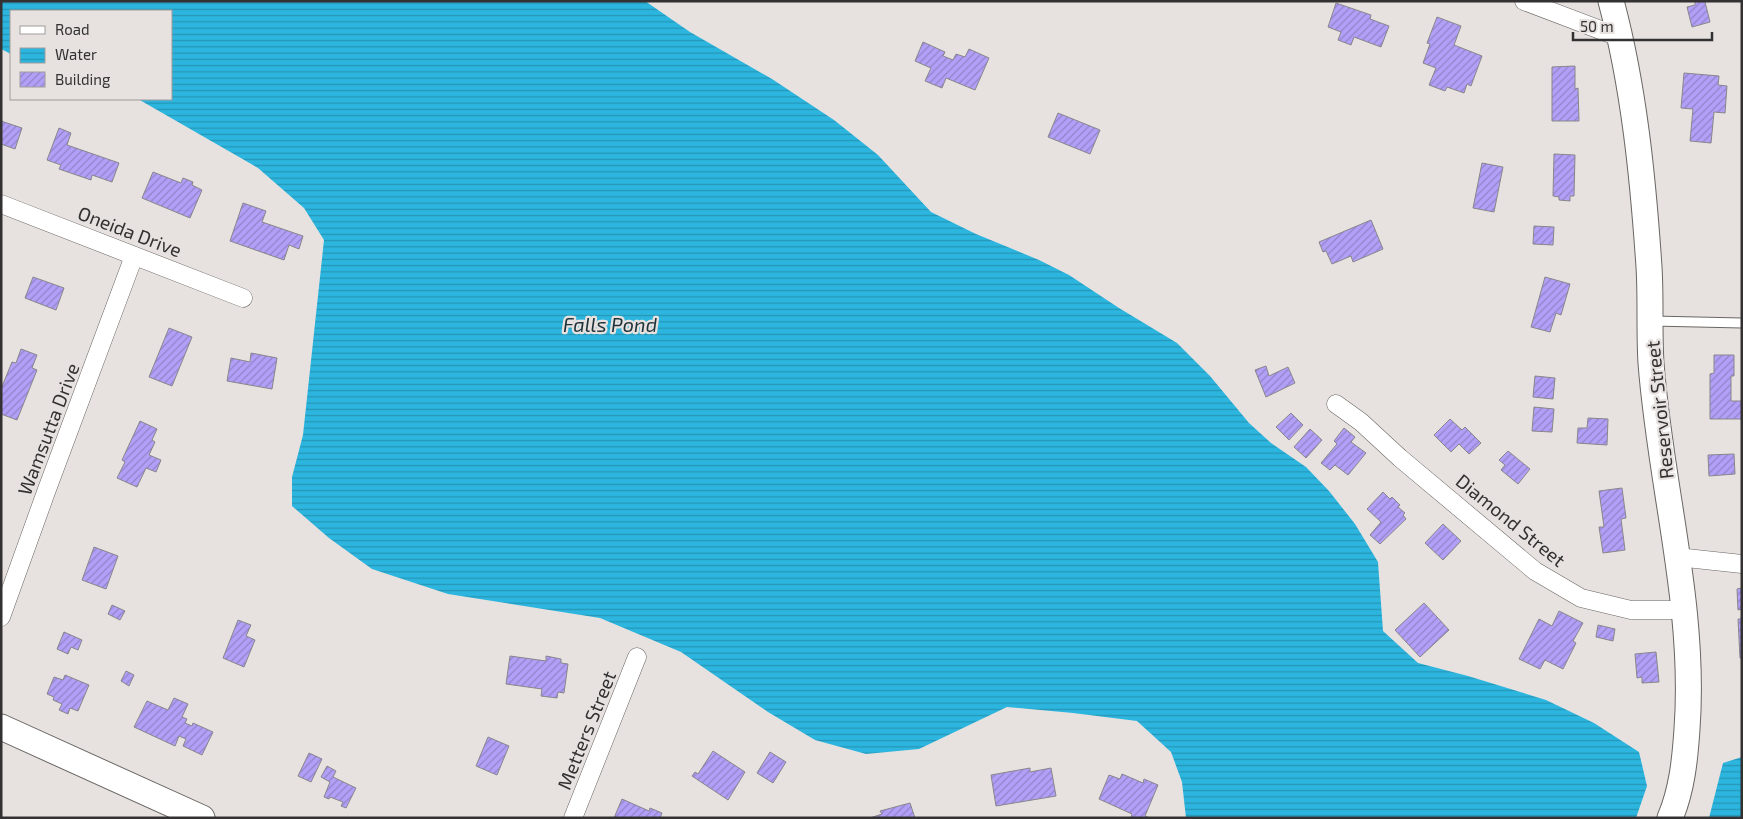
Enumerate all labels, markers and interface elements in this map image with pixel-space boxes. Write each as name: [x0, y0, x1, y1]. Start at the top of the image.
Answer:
legend: [10, 10, 172, 100]
scale bar: [1573, 10, 1712, 42]
text: 50 m: [1580, 17, 1614, 35]
text: Road: [55, 20, 90, 38]
text: Water: [55, 45, 97, 63]
text: Building: [55, 70, 111, 88]
street label: Oneida Drive: [75, 201, 185, 261]
water label: Falls Pond: [563, 312, 658, 336]
street label: Reservoir Street: [1640, 340, 1678, 480]
street label: Wamsutta Drive: [12, 360, 84, 498]
street label: Diamond Street: [1452, 469, 1570, 571]
street label: Metters Street: [552, 667, 620, 793]

